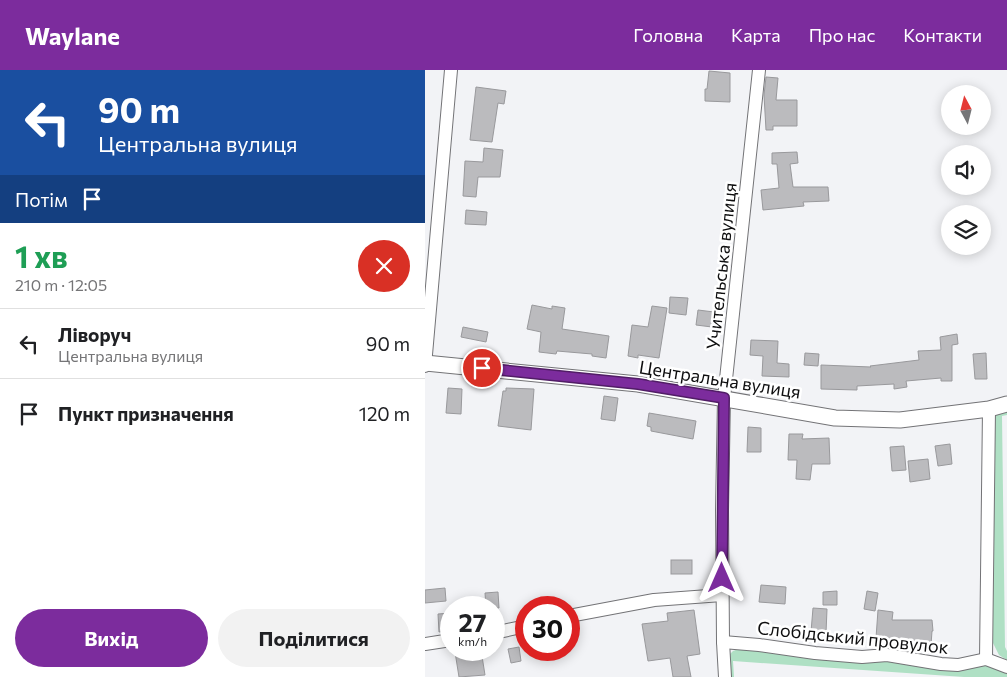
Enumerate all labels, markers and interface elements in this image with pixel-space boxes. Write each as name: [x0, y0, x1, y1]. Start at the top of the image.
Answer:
text: Waylane: [25, 21, 120, 50]
text: Головна: [633, 24, 703, 46]
text: Карта: [731, 24, 781, 46]
text: Про нас: [809, 24, 875, 46]
text: Контакти: [903, 24, 982, 46]
north arrow: [941, 85, 991, 135]
map controls: [941, 85, 991, 255]
text: 90 m: [98, 87, 180, 130]
icon: left: [15, 90, 80, 155]
text: Центральна вулиця: [98, 130, 298, 157]
button: sound: [941, 145, 991, 195]
street label: Учительська вулиця: [701, 181, 741, 351]
icon: arrive: [78, 185, 106, 213]
text: Потім: [15, 188, 68, 211]
button: layers: [941, 205, 991, 255]
text: 1 хв: [15, 237, 68, 274]
button: close: [358, 240, 410, 292]
text: 210 m · 12:05: [15, 275, 107, 294]
text: Ліворуч: [58, 323, 131, 346]
icon: left: [15, 330, 43, 358]
text: 90 m: [366, 332, 410, 355]
text: Центральна вулиця: [58, 346, 203, 365]
pin: [461, 347, 503, 389]
icon: arrive: [468, 354, 496, 382]
street label: Центральна вулиця: [638, 355, 802, 403]
icon: arrive: [15, 400, 43, 428]
text: Пункт призначення: [58, 402, 234, 425]
text: 120 m: [359, 402, 410, 425]
position arrow: [695, 551, 747, 603]
speed limit sign: 30: [515, 596, 580, 661]
text: 27: [459, 607, 486, 637]
button: Вихід: [15, 609, 208, 667]
button: Поділитися: [218, 609, 410, 667]
street label: Слобідський провулок: [756, 616, 950, 658]
text: km/h: [458, 634, 487, 648]

